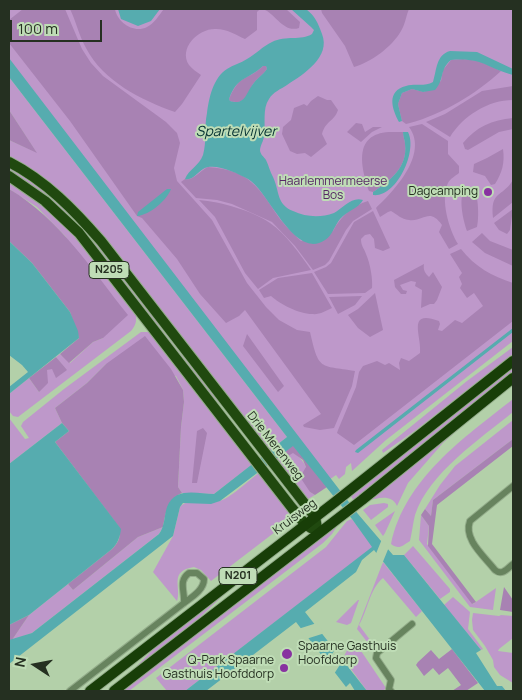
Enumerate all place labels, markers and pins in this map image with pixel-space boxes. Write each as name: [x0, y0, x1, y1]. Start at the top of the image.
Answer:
place label: Dagcamping: [409, 185, 478, 199]
marker: Dagcamping: [482, 186, 494, 198]
place label: Spaarne Gasthuis Hoofddorp: [298, 640, 396, 668]
marker: Spaarne Gasthuis Hoofddorp: [280, 647, 294, 661]
place label: Q-Park Spaarne Gasthuis Hoofddorp: [163, 654, 274, 682]
marker: Q-Park Spaarne Gasthuis Hoofddorp: [278, 662, 290, 674]

